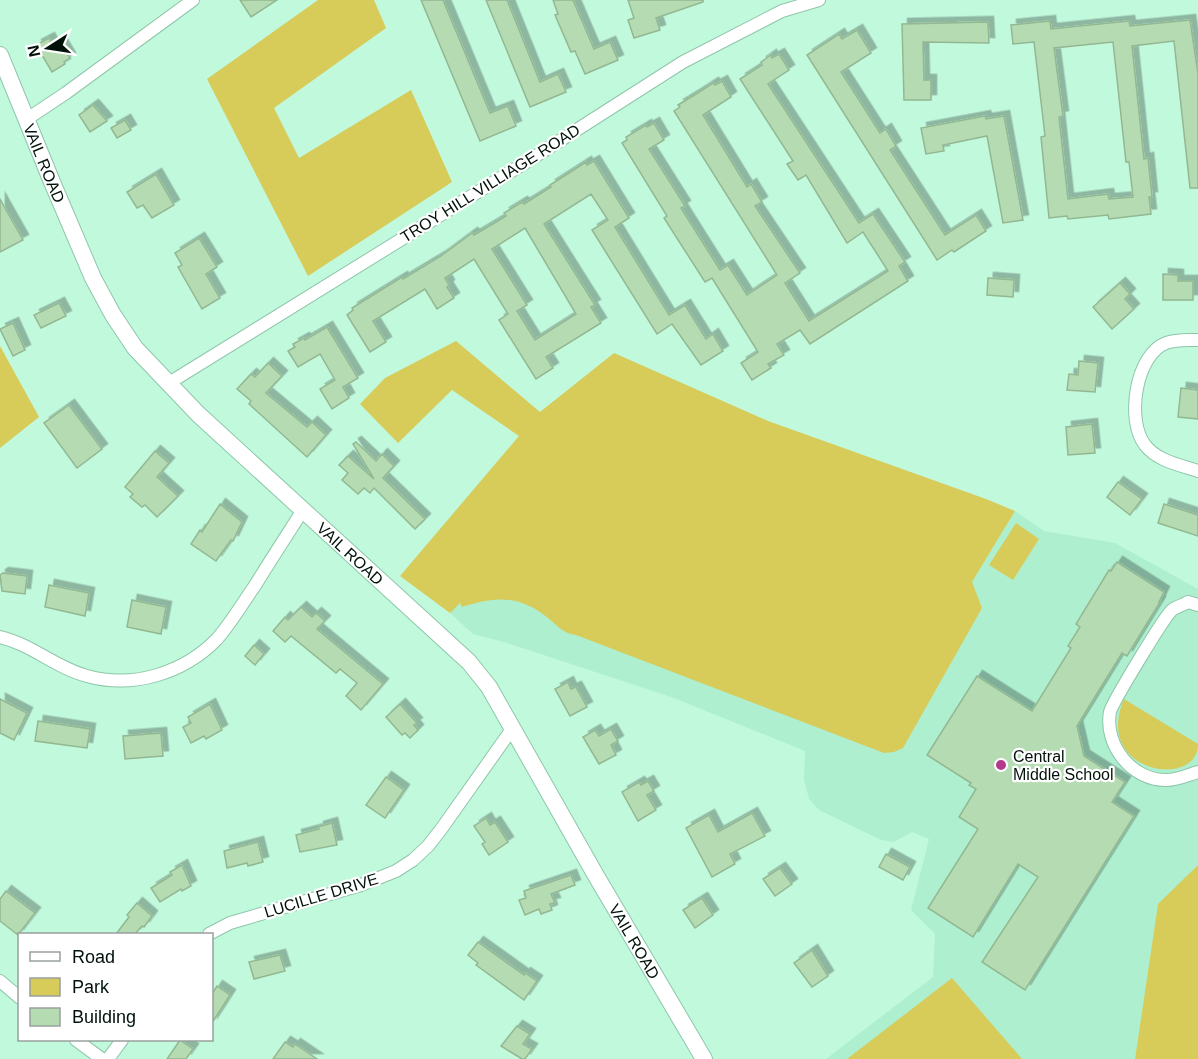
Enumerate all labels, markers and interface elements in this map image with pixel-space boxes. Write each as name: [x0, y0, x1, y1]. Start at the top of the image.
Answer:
north arrow: [18, 18, 78, 78]
text: N: [24, 44, 43, 58]
street label: TROY HILL VILLIAGE ROAD: [398, 121, 583, 246]
street label: VAIL ROAD: [20, 122, 68, 205]
street label: VAIL ROAD: [313, 519, 387, 588]
place label: Central Middle School: [1013, 748, 1114, 783]
marker: Central Middle School: [994, 758, 1008, 772]
street label: LUCILLE DRIVE: [262, 870, 380, 921]
street label: VAIL ROAD: [606, 901, 663, 982]
legend: [18, 933, 213, 1041]
text: Road: [72, 947, 115, 967]
text: Park: [72, 977, 110, 997]
text: Building: [72, 1007, 136, 1027]

